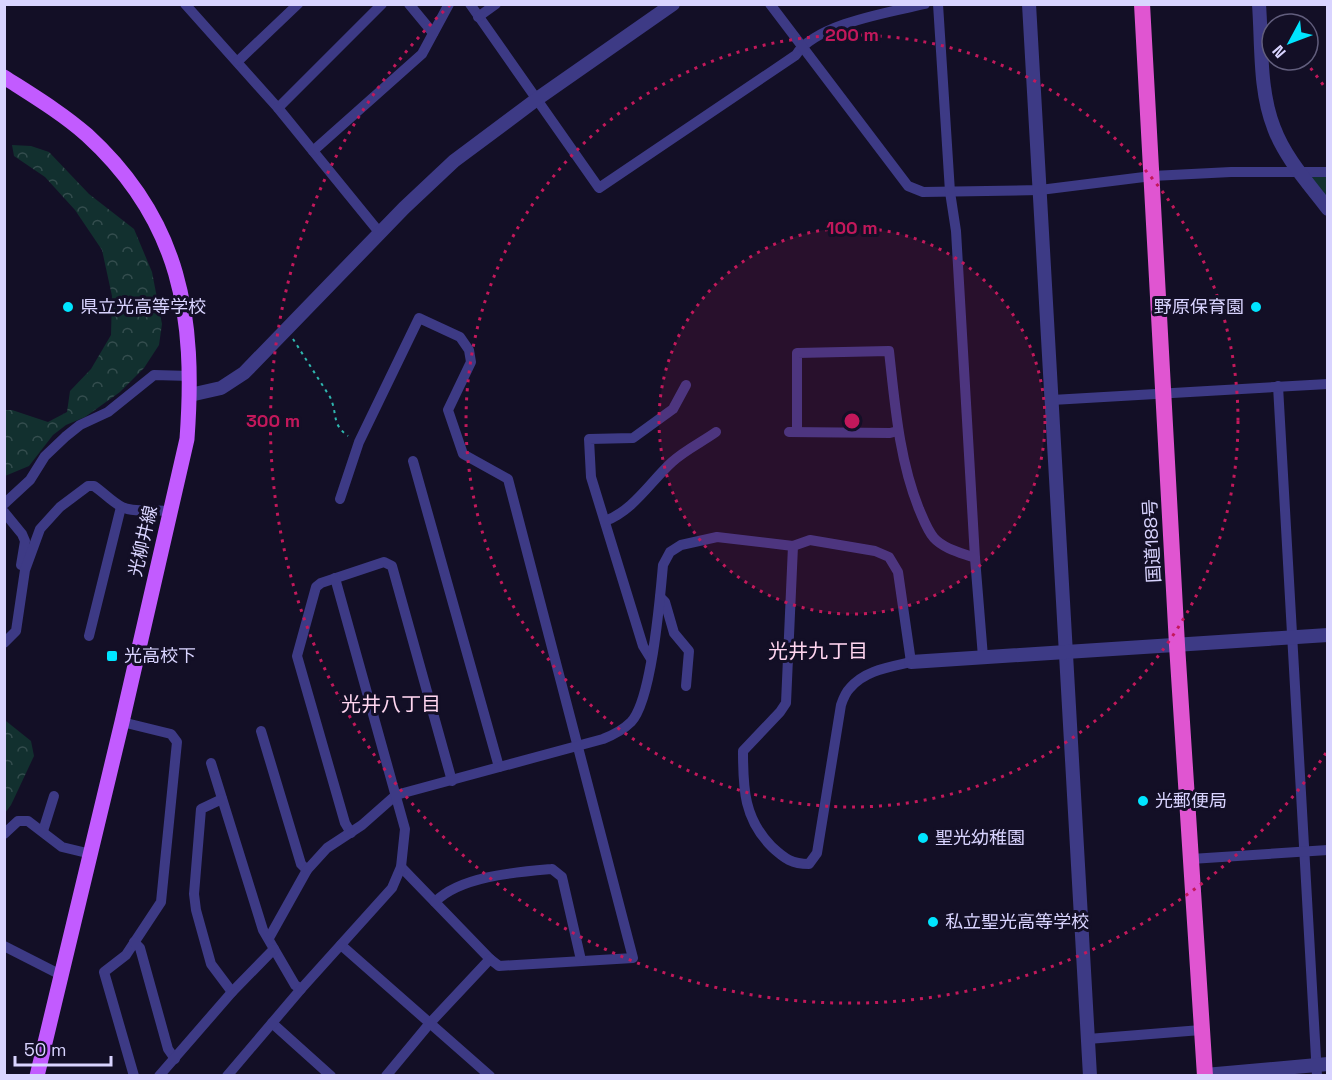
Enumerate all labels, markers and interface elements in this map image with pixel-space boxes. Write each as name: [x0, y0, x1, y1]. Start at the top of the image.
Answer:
north arrow: [1260, 12, 1320, 72]
text: 200 m: [825, 23, 879, 46]
text: N: [1268, 41, 1291, 62]
text: 100 m: [826, 216, 878, 239]
place label: 県立光高等学校: [80, 295, 206, 318]
place label: 野原保育園: [1154, 295, 1244, 318]
marker: 県立光高等学校: [61, 300, 75, 314]
marker: 野原保育園: [1249, 300, 1263, 314]
text: 300 m: [246, 409, 300, 432]
centre of rings: [842, 411, 862, 431]
street label: 国道188号: [1138, 499, 1165, 584]
street label: 光柳井線: [123, 503, 162, 579]
district label: 光井九丁目: [768, 638, 868, 664]
place label: 光高校下: [124, 644, 196, 667]
marker: 光高校下: [105, 649, 119, 663]
district label: 光井八丁目: [341, 691, 441, 717]
place label: 光郵便局: [1155, 789, 1227, 812]
marker: 光郵便局: [1136, 794, 1150, 808]
place label: 聖光幼稚園: [935, 826, 1025, 849]
marker: 聖光幼稚園: [916, 831, 930, 845]
place label: 私立聖光高等学校: [945, 910, 1089, 933]
marker: 私立聖光高等学校: [926, 915, 940, 929]
scale bar: [15, 1029, 111, 1067]
text: 50 m: [24, 1038, 66, 1061]

